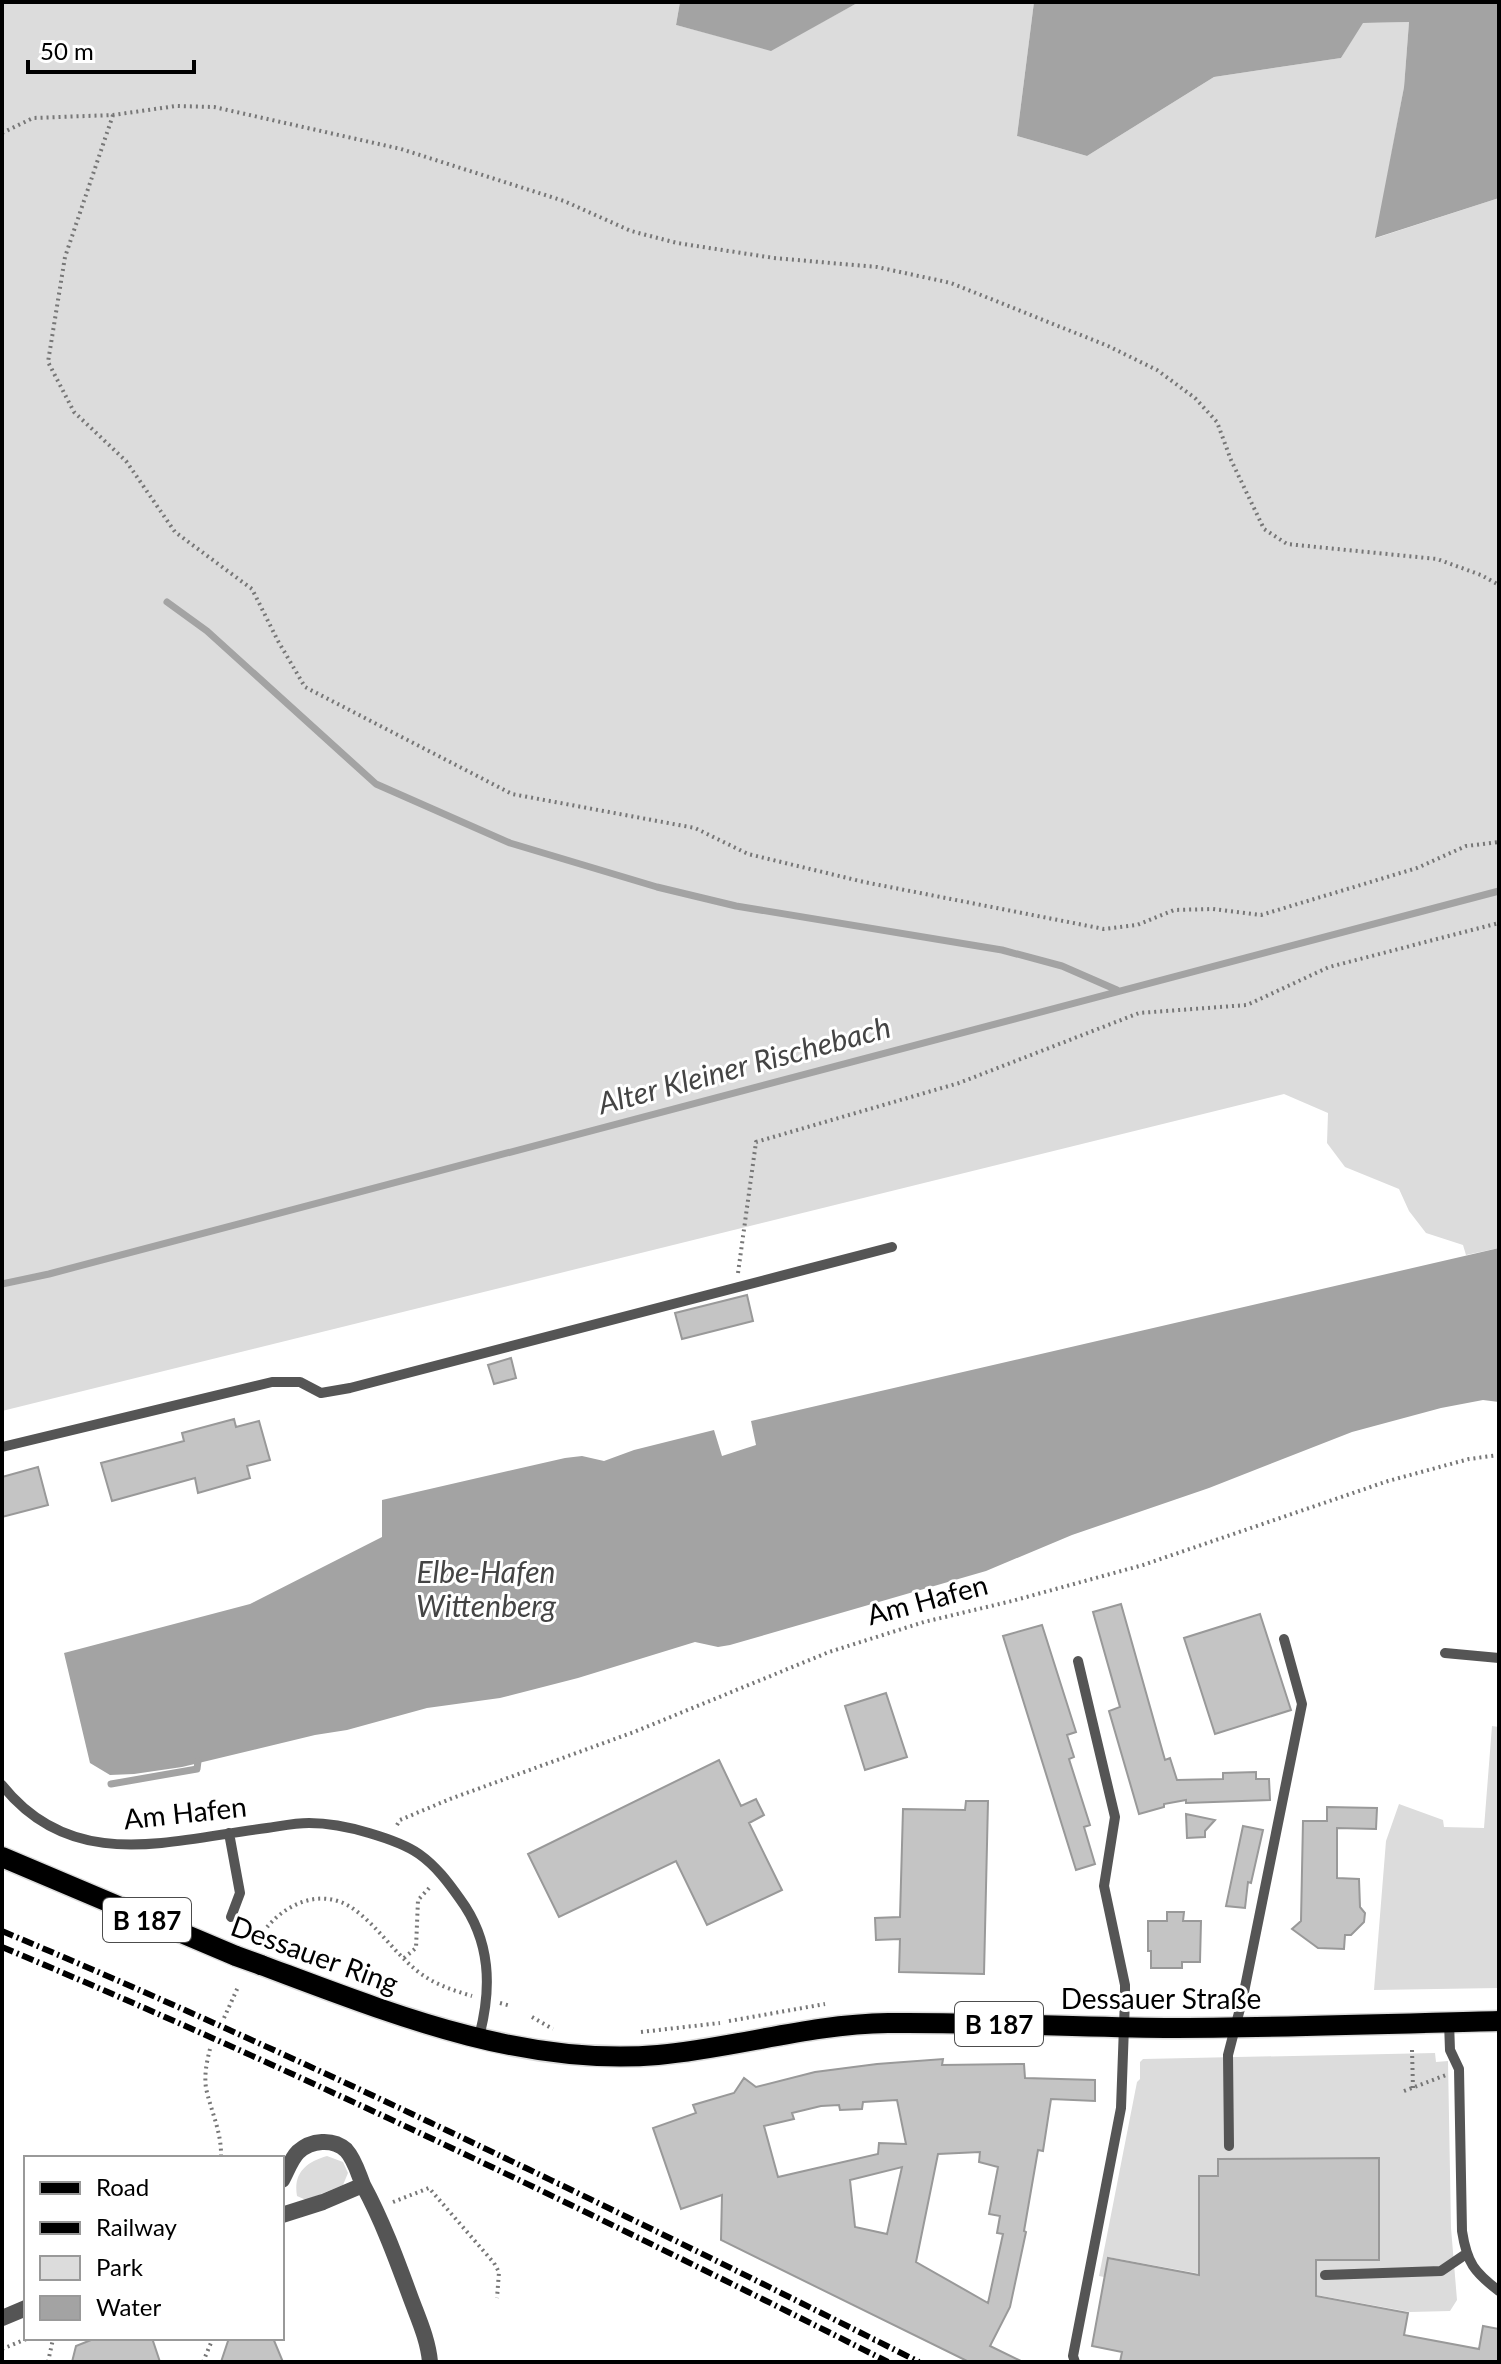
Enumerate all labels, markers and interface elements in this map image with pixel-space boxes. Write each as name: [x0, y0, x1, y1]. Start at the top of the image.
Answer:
scale bar: [28, 24, 194, 74]
text: 50 m: [40, 36, 94, 65]
water label: Alter Kleiner Rischebach: [593, 1008, 894, 1121]
water label: Elbe-Hafen Wittenberg: [416, 1553, 556, 1623]
street label: Am Hafen: [863, 1567, 991, 1631]
street label: Am Hafen: [122, 1789, 248, 1835]
road number: B 187: [103, 1898, 191, 1942]
street label: Dessauer Ring: [227, 1908, 403, 2000]
street label: Dessauer Straße: [1061, 1981, 1261, 2015]
road number: B 187: [955, 2002, 1043, 2046]
legend: [24, 2156, 284, 2340]
text: Road: [96, 2172, 149, 2201]
text: Railway: [96, 2212, 178, 2241]
text: Park: [96, 2252, 144, 2281]
text: Water: [96, 2292, 161, 2321]

